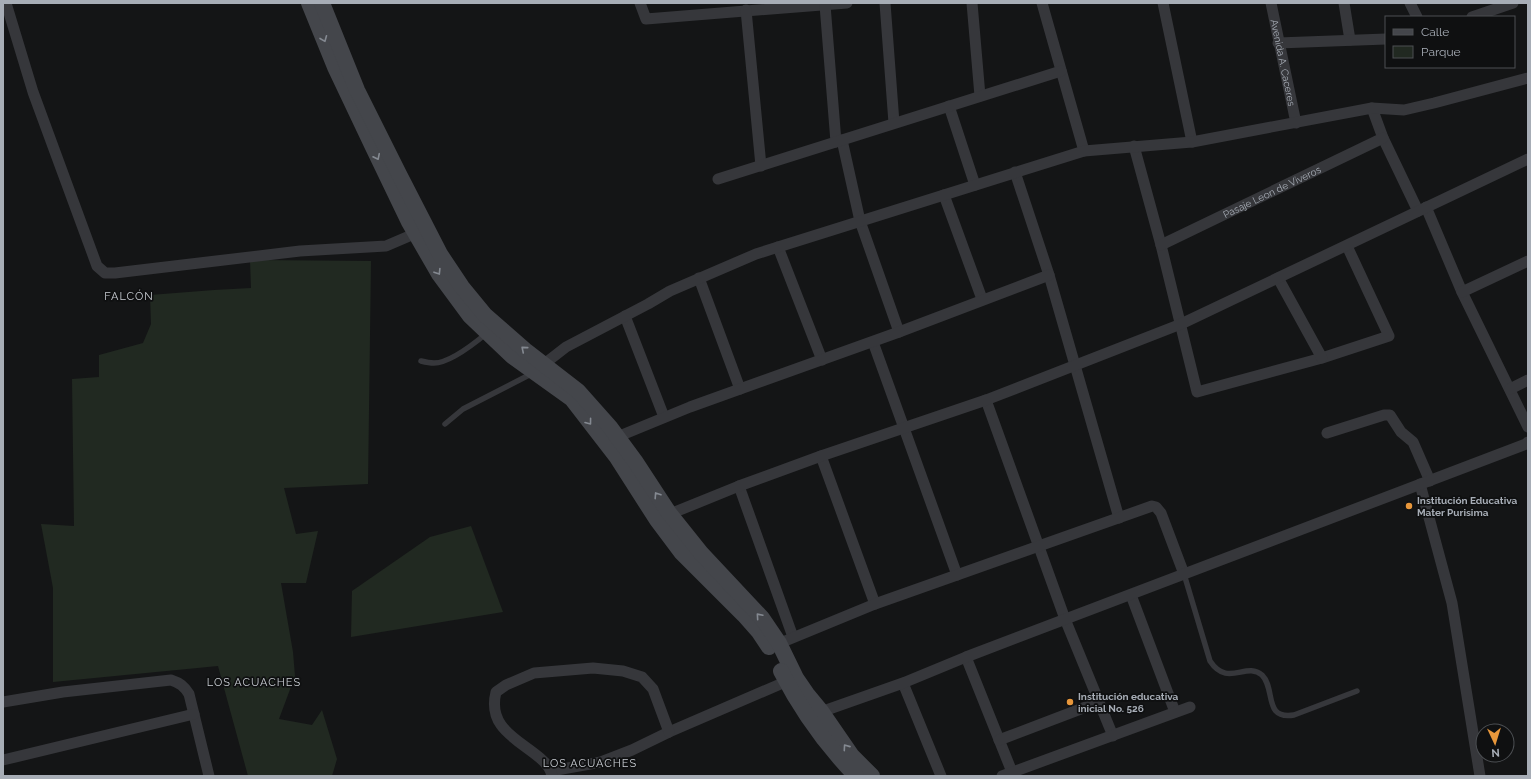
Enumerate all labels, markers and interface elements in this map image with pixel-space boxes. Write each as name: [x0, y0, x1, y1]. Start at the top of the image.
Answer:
legend: [1385, 16, 1515, 68]
street label: Avenida A. Caceres: [1269, 18, 1297, 107]
text: Calle: [1421, 25, 1449, 39]
one-way arrow: [319, 36, 327, 43]
text: Parque: [1421, 45, 1461, 59]
one-way arrow: [373, 153, 380, 161]
street label: Pasaje Leon de Viveros: [1221, 164, 1323, 220]
one-way arrow: [433, 268, 441, 275]
district label: FALCÓN: [104, 289, 154, 303]
one-way arrow: [521, 347, 528, 354]
one-way arrow: [584, 417, 591, 424]
one-way arrow: [655, 492, 662, 499]
place label: Institución Educativa Mater Purisima: [1417, 495, 1518, 518]
marker: Institución Educativa Mater Purisima: [1404, 501, 1414, 511]
one-way arrow: [757, 613, 764, 620]
district label: LOS ACUACHES: [207, 676, 301, 689]
place label: Institución educativa inicial No. 526: [1078, 691, 1179, 714]
marker: Institución educativa inicial No. 526: [1065, 697, 1075, 707]
north arrow: [1475, 723, 1515, 763]
one-way arrow: [843, 744, 851, 751]
text: N: [1491, 746, 1500, 759]
district label: LOS ACUACHES: [543, 757, 637, 770]

